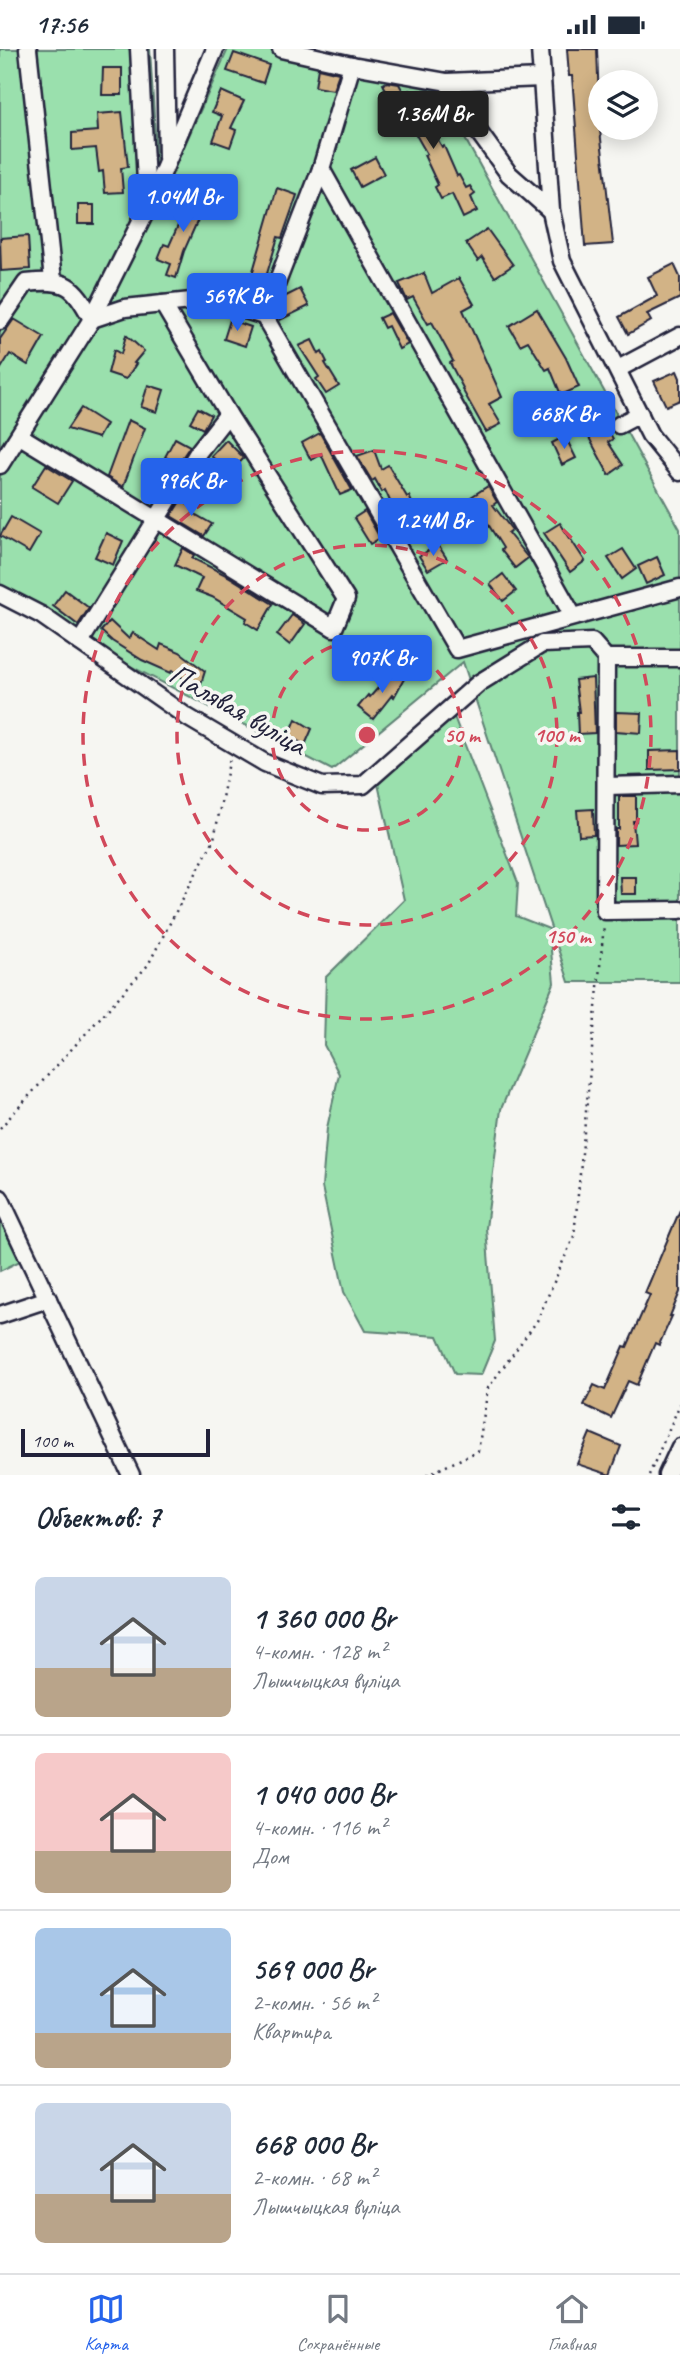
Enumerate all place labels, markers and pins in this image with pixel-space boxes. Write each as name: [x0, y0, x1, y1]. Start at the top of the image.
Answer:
pin: 1.36M Br: [361, 91, 505, 151]
pin: 1.04M Br: [111, 174, 255, 234]
pin: 569K Br: [172, 273, 302, 333]
pin: 668K Br: [499, 391, 629, 451]
pin: 996K Br: [126, 459, 256, 518]
pin: 1.24M Br: [361, 498, 505, 558]
pin: 907K Br: [317, 635, 447, 695]
centre of rings: [355, 723, 379, 747]

